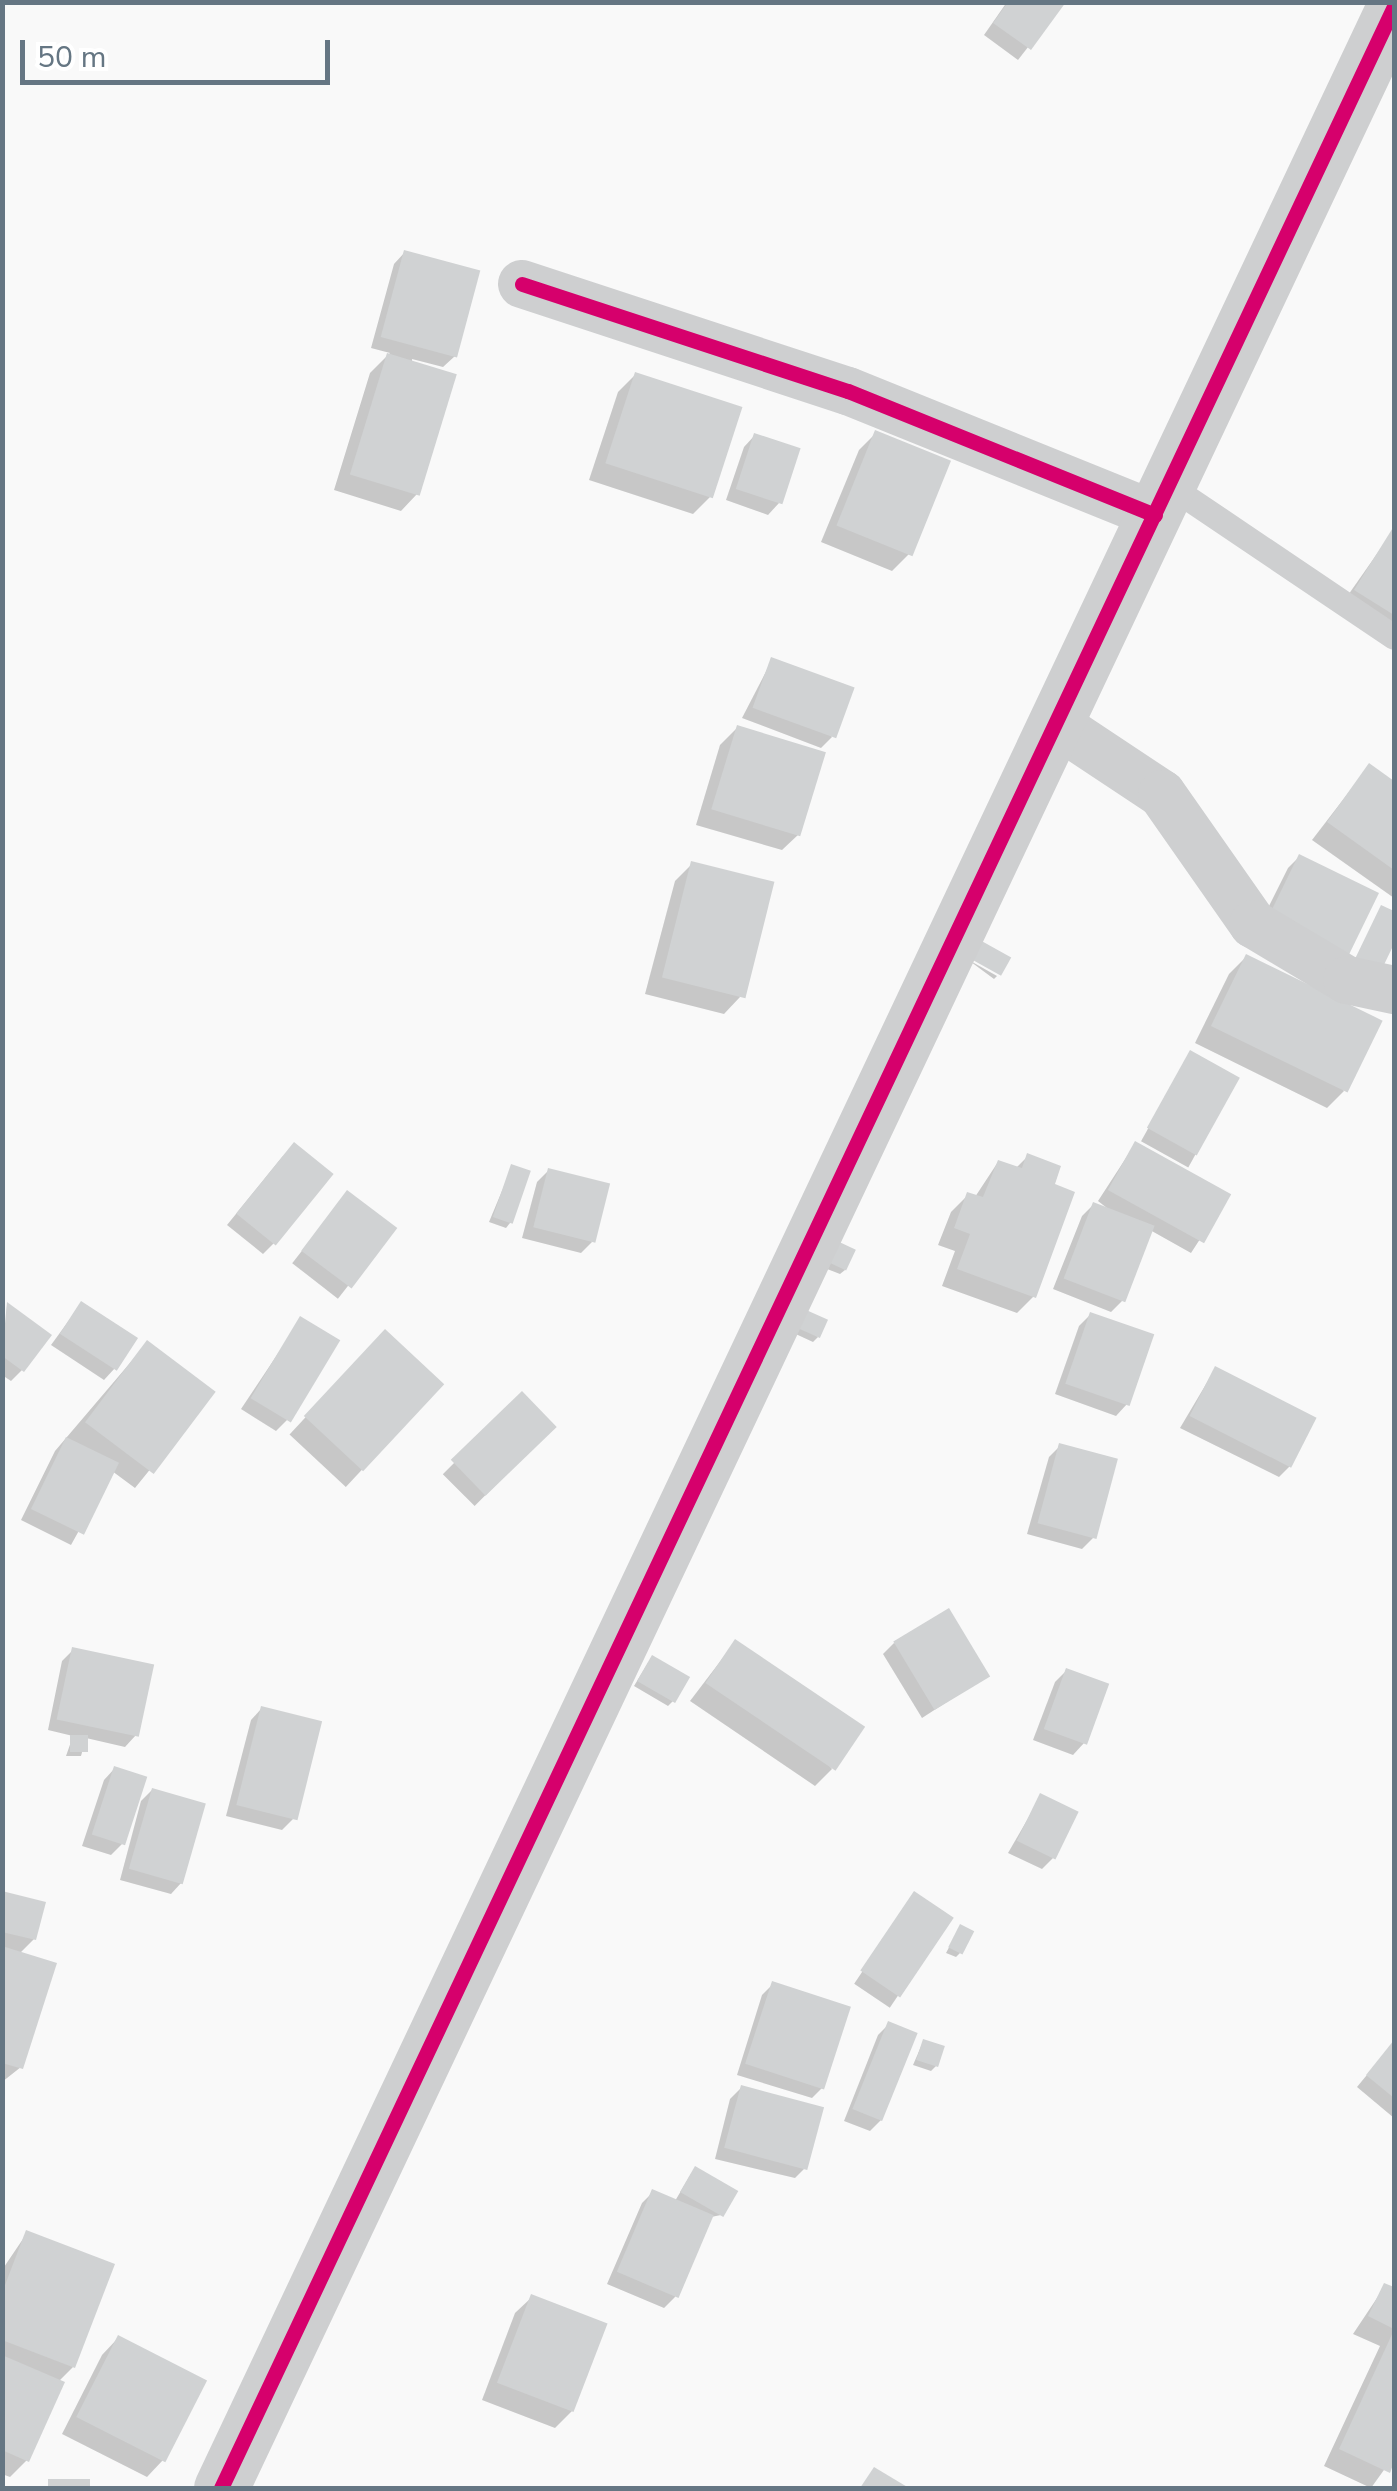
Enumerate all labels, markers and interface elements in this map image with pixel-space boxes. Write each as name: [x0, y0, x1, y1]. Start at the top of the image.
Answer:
scale bar: [25, 20, 335, 82]
text: 50 m: [37, 37, 106, 78]

